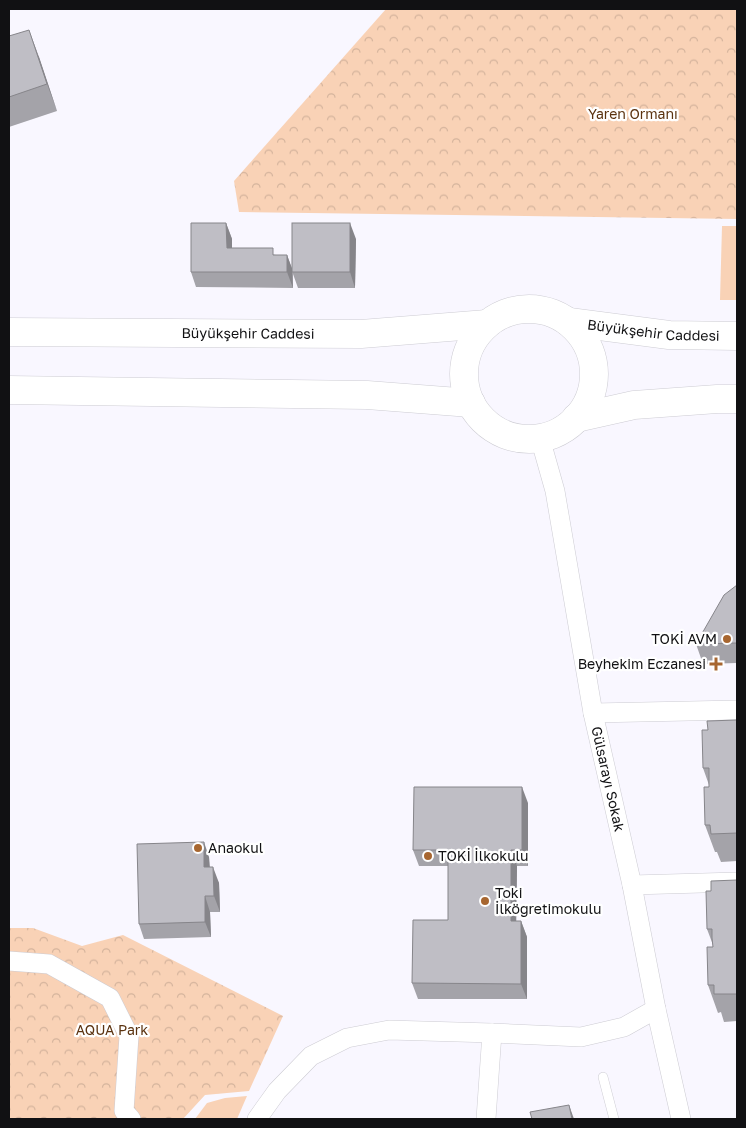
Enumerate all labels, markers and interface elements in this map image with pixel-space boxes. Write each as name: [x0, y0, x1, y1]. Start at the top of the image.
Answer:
park label: Yaren Ormanı: [588, 105, 678, 122]
street label: Büyükşehir Caddesi: [586, 315, 720, 344]
street label: Büyükşehir Caddesi: [181, 324, 315, 342]
place label: TOKİ AVM: [651, 630, 717, 647]
marker: TOKİ AVM: [721, 633, 733, 645]
place label: Beyhekim Eczanesi: [578, 655, 706, 672]
marker: Beyhekim Eczanesi: [710, 658, 722, 670]
street label: Gülsarayı Sokak: [588, 725, 629, 833]
place label: Anaokul: [208, 839, 263, 856]
marker: Anaokul: [192, 842, 204, 854]
place label: TOKİ İlkokulu: [438, 847, 529, 864]
marker: TOKİ İlkokulu: [422, 850, 434, 862]
place label: Toki İlköğretimokulu: [495, 884, 601, 917]
marker: Toki İlköğretimokulu: [479, 895, 491, 907]
park label: AQUA Park: [76, 1021, 148, 1038]

